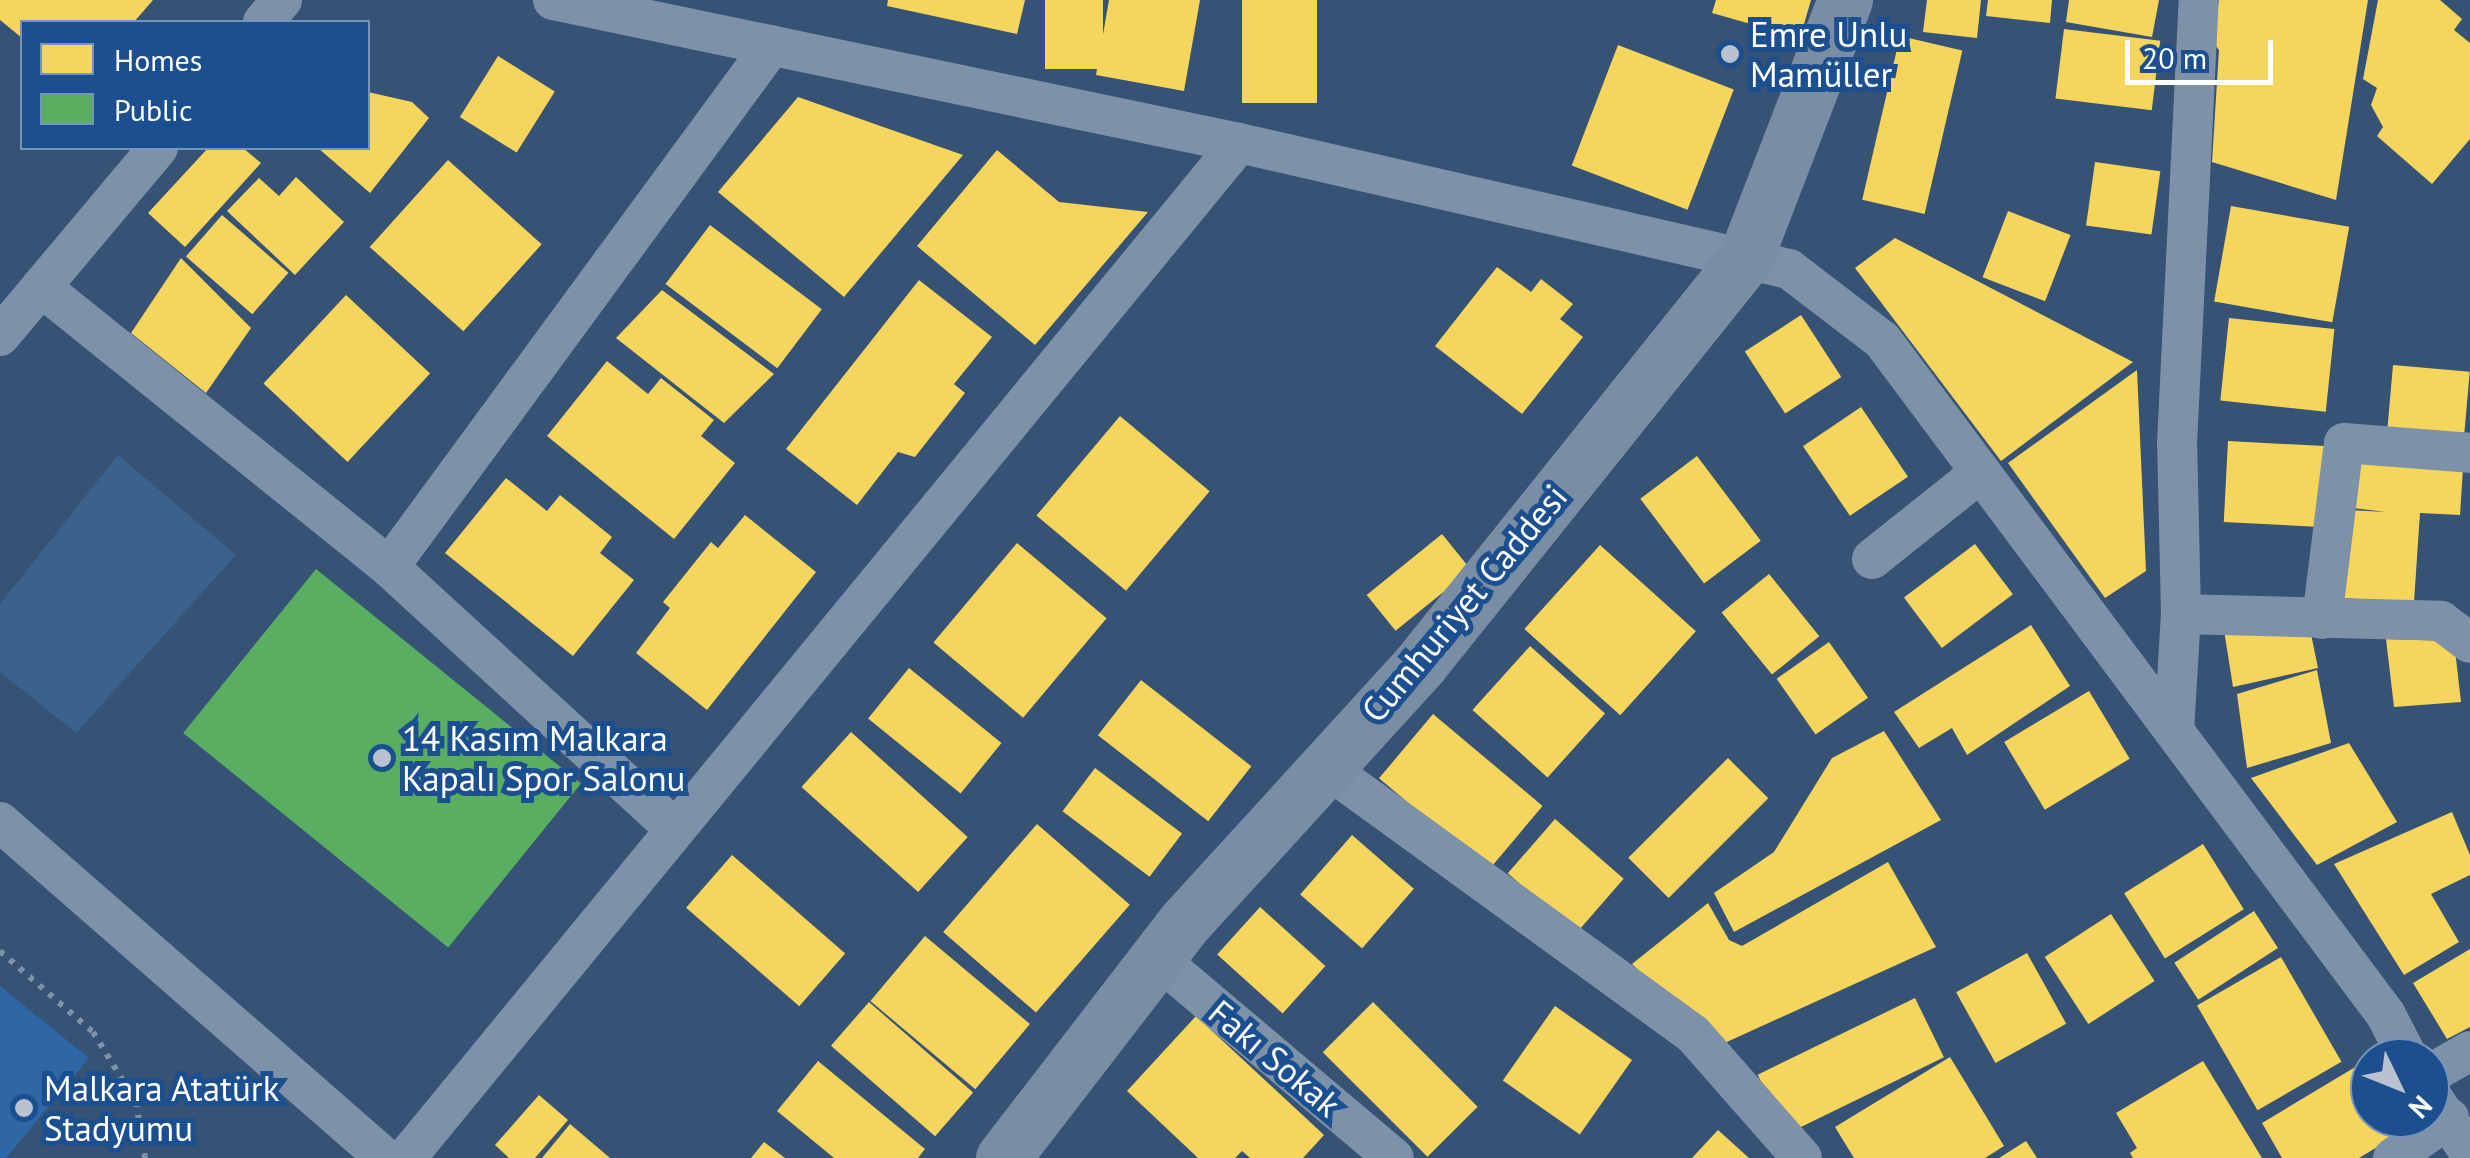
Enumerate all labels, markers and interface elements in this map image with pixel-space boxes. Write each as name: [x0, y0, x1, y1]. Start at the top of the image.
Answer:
place label: Emre Unlu Mamüller: [1750, 13, 1907, 95]
legend: [20, 20, 370, 150]
scale bar: [2130, 20, 2278, 82]
text: 20 m: [2142, 38, 2207, 77]
text: Homes: [114, 40, 202, 79]
marker: Emre Unlu Mamüller: [1719, 43, 1741, 65]
text: Public: [114, 90, 192, 129]
street label: Cumhuriyet Caddesi: [1352, 476, 1576, 730]
place label: 14 Kasım Malkara Kapalı Spor Salonu: [402, 717, 685, 799]
marker: 14 Kasım Malkara Kapalı Spor Salonu: [371, 747, 393, 769]
street label: Fakı Sokak: [1201, 991, 1349, 1125]
north arrow: [2350, 1038, 2450, 1138]
place label: Malkara Atatürk Stadyumu: [44, 1067, 281, 1149]
text: N: [2401, 1088, 2441, 1127]
marker: Malkara Atatürk Stadyumu: [13, 1097, 35, 1119]

